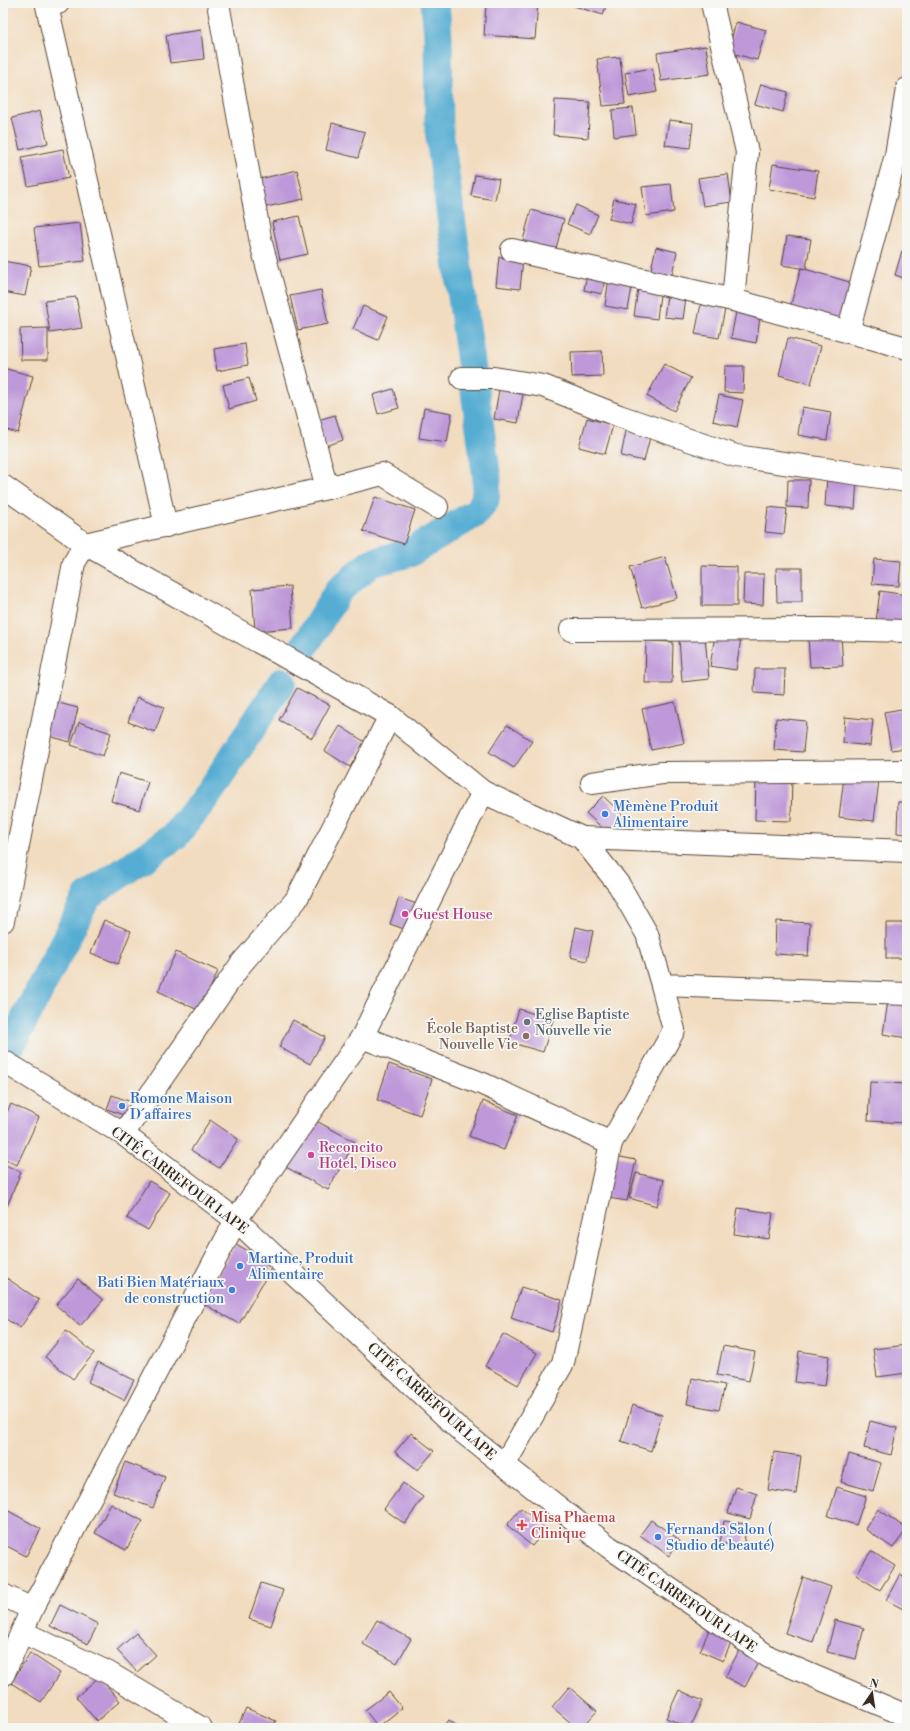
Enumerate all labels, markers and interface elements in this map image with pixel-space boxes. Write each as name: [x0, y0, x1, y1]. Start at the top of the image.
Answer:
place label: Mèmène Produit Alimentaire: [612, 798, 719, 832]
marker: Mèmène Produit Alimentaire: [600, 809, 610, 819]
place label: Guest House: [413, 906, 493, 924]
marker: Guest House: [400, 909, 410, 919]
place label: Eglise Baptiste Nouvelle vie: [535, 1006, 630, 1040]
marker: Eglise Baptiste Nouvelle vie: [522, 1017, 532, 1027]
place label: École Baptiste Nouvelle Vie: [427, 1018, 518, 1054]
marker: École Baptiste Nouvelle Vie: [521, 1031, 531, 1041]
place label: Romone Maison D´affaires: [130, 1090, 233, 1124]
marker: Romone Maison D´affaires: [117, 1101, 127, 1111]
street label: CITÉ CARREFOUR LAPE: [107, 1122, 253, 1238]
place label: Reconcito Hotel, Disco: [319, 1139, 397, 1173]
marker: Reconcito Hotel, Disco: [306, 1150, 316, 1160]
place label: Martine, Produit Alimentaire: [247, 1250, 354, 1284]
marker: Martine, Produit Alimentaire: [235, 1261, 245, 1271]
place label: Bati Bien Matériaux de construction: [96, 1274, 225, 1308]
marker: Bati Bien Matériaux de construction: [227, 1285, 237, 1295]
street label: CITÉ CARREFOUR LAPE: [363, 1337, 501, 1465]
place label: Misa Phaema Clinique: [531, 1509, 616, 1543]
marker: Misa Phaema Clinique: [516, 1519, 528, 1531]
place label: Fernanda Salon ( Studio de beauté): [666, 1521, 775, 1555]
marker: Fernanda Salon ( Studio de beauté): [653, 1532, 663, 1542]
street label: CITÉ CARREFOUR LAPE: [613, 1545, 761, 1657]
north arrow: [852, 1673, 892, 1713]
text: N: [868, 1676, 880, 1692]

